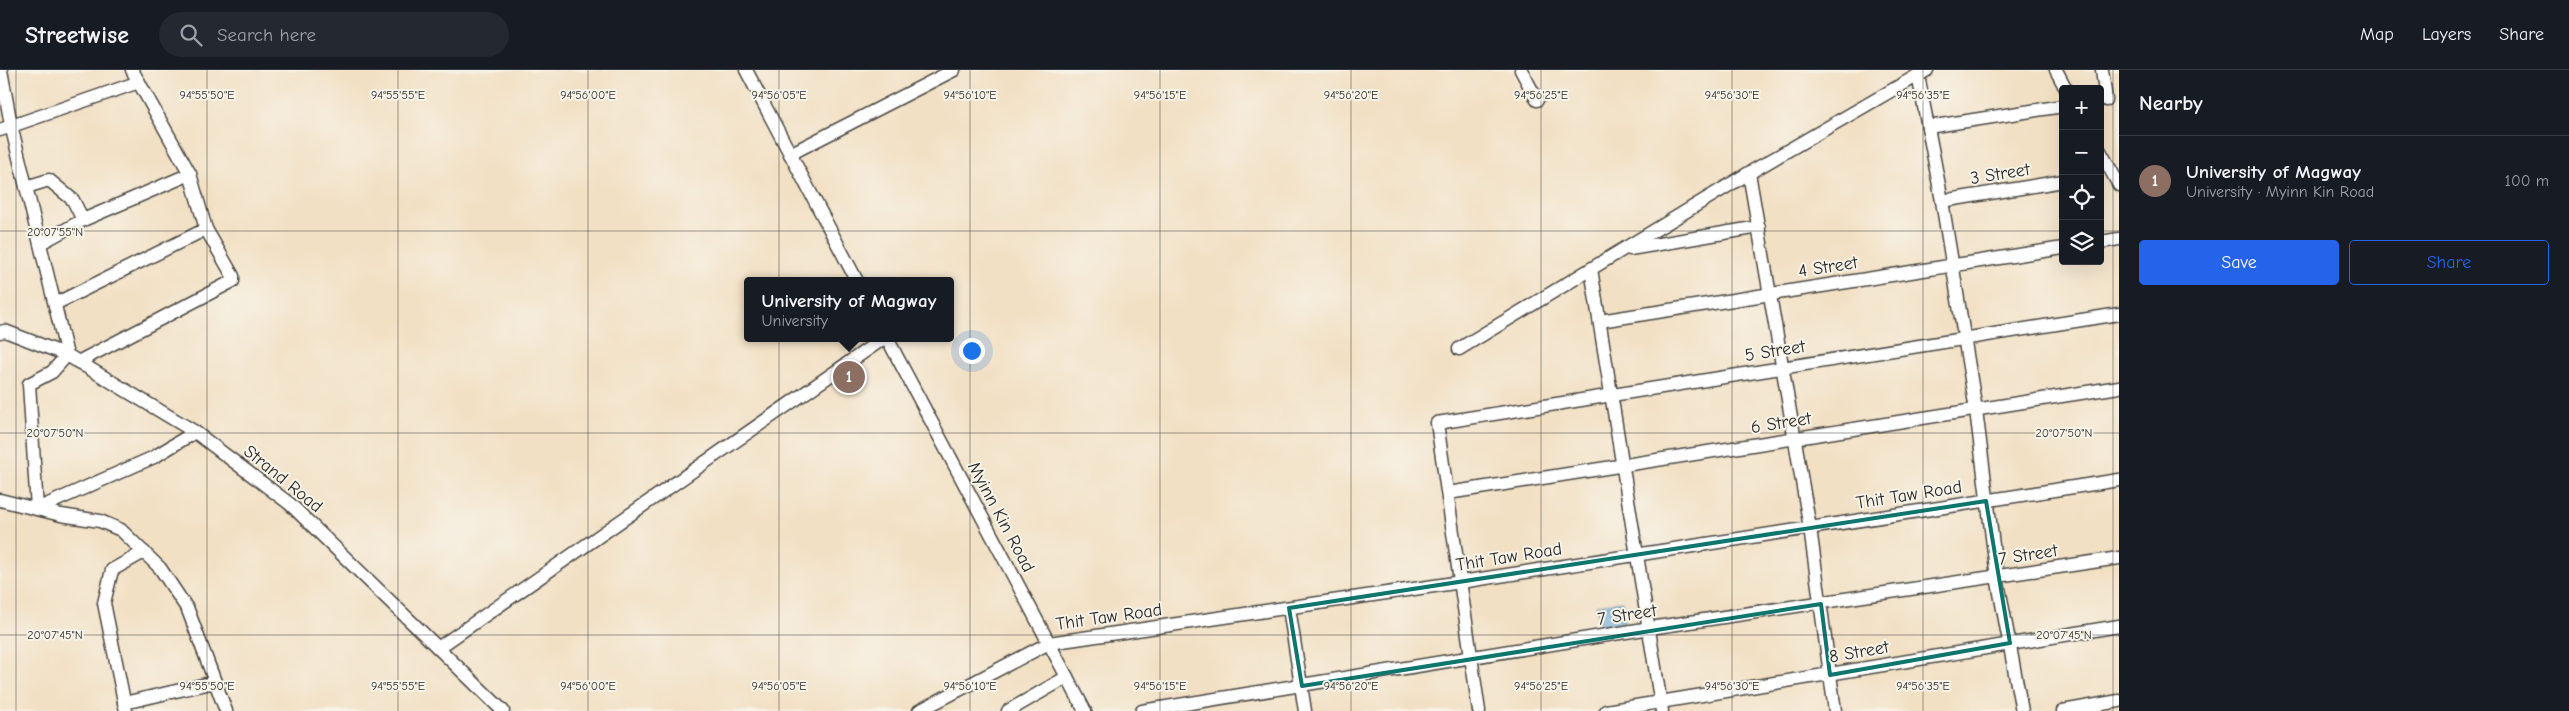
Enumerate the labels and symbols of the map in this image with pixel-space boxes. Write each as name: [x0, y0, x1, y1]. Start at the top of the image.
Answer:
text: 94°55'50"E: [180, 88, 234, 102]
text: 94°55'55"E: [371, 88, 425, 102]
text: 94°56'00"E: [560, 88, 616, 102]
text: 94°56'05"E: [752, 88, 806, 102]
text: 94°56'10"E: [943, 88, 997, 102]
text: 94°56'15"E: [1134, 88, 1186, 102]
text: 94°56'20"E: [1324, 88, 1378, 102]
text: 94°56'25"E: [1514, 88, 1568, 102]
text: 94°56'30"E: [1705, 88, 1759, 102]
text: 94°56'35"E: [1896, 88, 1950, 102]
street label: 3 Street: [1969, 159, 2032, 189]
text: 20°07'55"N: [27, 225, 83, 239]
street label: 4 Street: [1797, 252, 1860, 282]
street label: 5 Street: [1743, 336, 1808, 366]
your location: [959, 338, 985, 364]
pin: 1: [833, 358, 865, 396]
street label: 6 Street: [1749, 408, 1814, 438]
text: 20°07'50"N: [27, 426, 83, 440]
text: 20°07'50"N: [2036, 426, 2092, 440]
street label: Strand Road: [239, 441, 327, 517]
street label: Myinn Kin Road: [963, 458, 1039, 576]
street label: Thit Taw Road: [1855, 476, 1963, 514]
street label: Thit Taw Road: [1455, 538, 1563, 576]
street label: 7 Street: [1997, 540, 2060, 570]
street label: Thit Taw Road: [1055, 599, 1163, 635]
street label: 7 Street: [1596, 600, 1659, 630]
text: 20°07'45"N: [27, 628, 83, 642]
text: 20°07'45"N: [2036, 628, 2092, 642]
street label: 8 Street: [1827, 636, 1891, 668]
text: 94°55'50"E: [180, 679, 234, 693]
text: 94°55'55"E: [371, 679, 425, 693]
text: 94°56'00"E: [560, 679, 616, 693]
text: 94°56'05"E: [752, 679, 806, 693]
text: 94°56'10"E: [943, 679, 997, 693]
text: 94°56'15"E: [1134, 679, 1186, 693]
text: 94°56'20"E: [1324, 679, 1378, 693]
text: 94°56'25"E: [1514, 679, 1568, 693]
text: 94°56'30"E: [1705, 679, 1759, 693]
text: 94°56'35"E: [1896, 679, 1950, 693]

